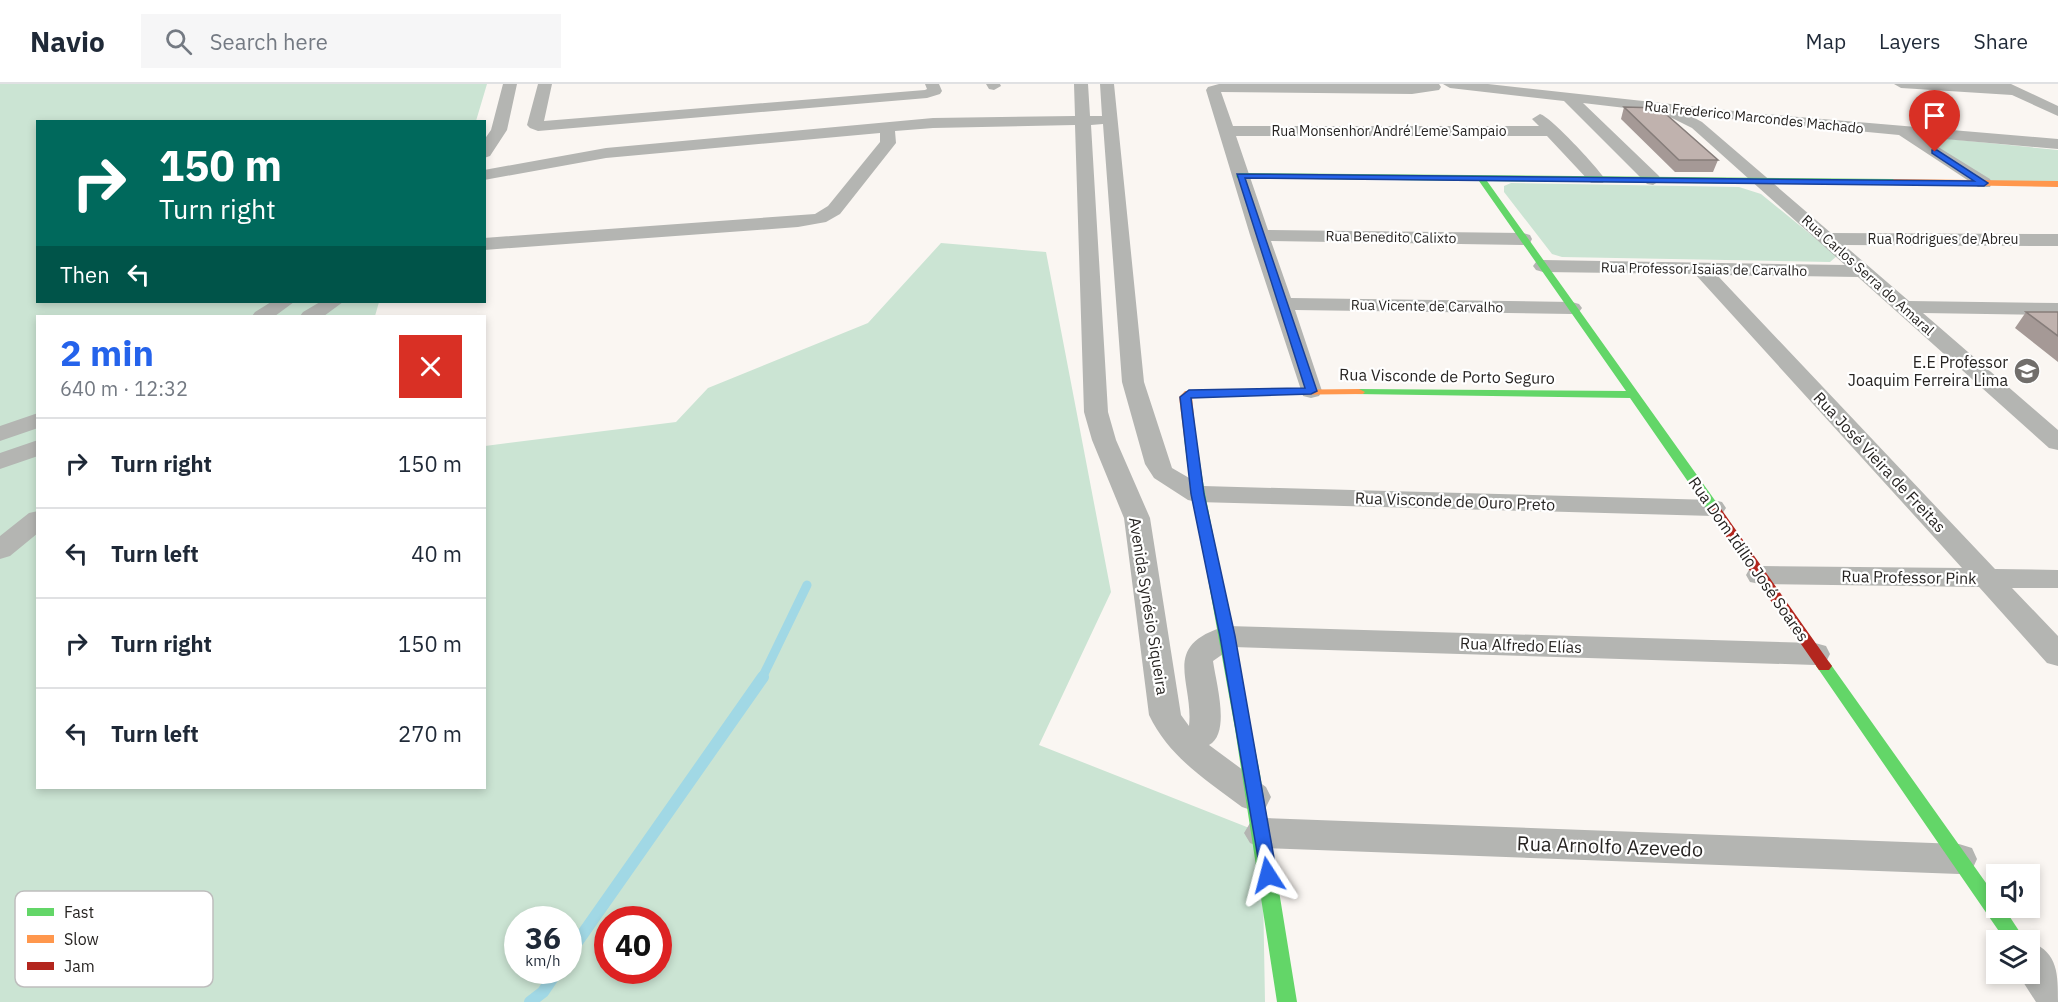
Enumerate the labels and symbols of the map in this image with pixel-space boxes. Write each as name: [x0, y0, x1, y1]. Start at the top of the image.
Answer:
pin: [1909, 90, 1960, 152]
street label: Rua Frederico Marcondes Machado: [1643, 97, 1865, 137]
street label: Rua Monsenhor André Leme Sampaio: [1271, 122, 1507, 140]
street label: Rua Carlos Serra do Amaral: [1798, 211, 1938, 339]
street label: Rua Benedito Calixto: [1325, 227, 1457, 247]
street label: Rua Rodrigues de Abreu: [1867, 230, 2019, 248]
street label: Rua Professor Isaias de Carvalho: [1601, 258, 1807, 280]
street label: Rua Vicente de Carvalho: [1351, 296, 1504, 316]
place label: E.E Professor Joaquim Ferreira Lima: [1848, 352, 2008, 390]
school or university icon: E.E Professor Joaquim Ferreira Lima: [2012, 356, 2042, 386]
street label: Rua Visconde de Porto Seguro: [1339, 364, 1555, 388]
street label: Rua José Vieira de Freitas: [1810, 388, 1950, 536]
street label: Rua Dom Idílio José Soares: [1684, 473, 1814, 645]
street label: Rua Visconde de Ouro Preto: [1354, 488, 1556, 514]
street label: Avenida Synésio Siqueira: [1125, 516, 1173, 697]
street label: Rua Professor Pink: [1841, 566, 1977, 588]
street label: Rua Alfredo Elías: [1460, 633, 1582, 657]
street label: Rua Arnolfo Azevedo: [1516, 829, 1704, 863]
position arrow: [1236, 843, 1300, 907]
legend: [15, 891, 213, 987]
text: Fast: [64, 902, 94, 922]
speed limit sign: 40: [594, 906, 672, 984]
text: Slow: [64, 929, 99, 949]
text: Jam: [64, 956, 95, 976]

